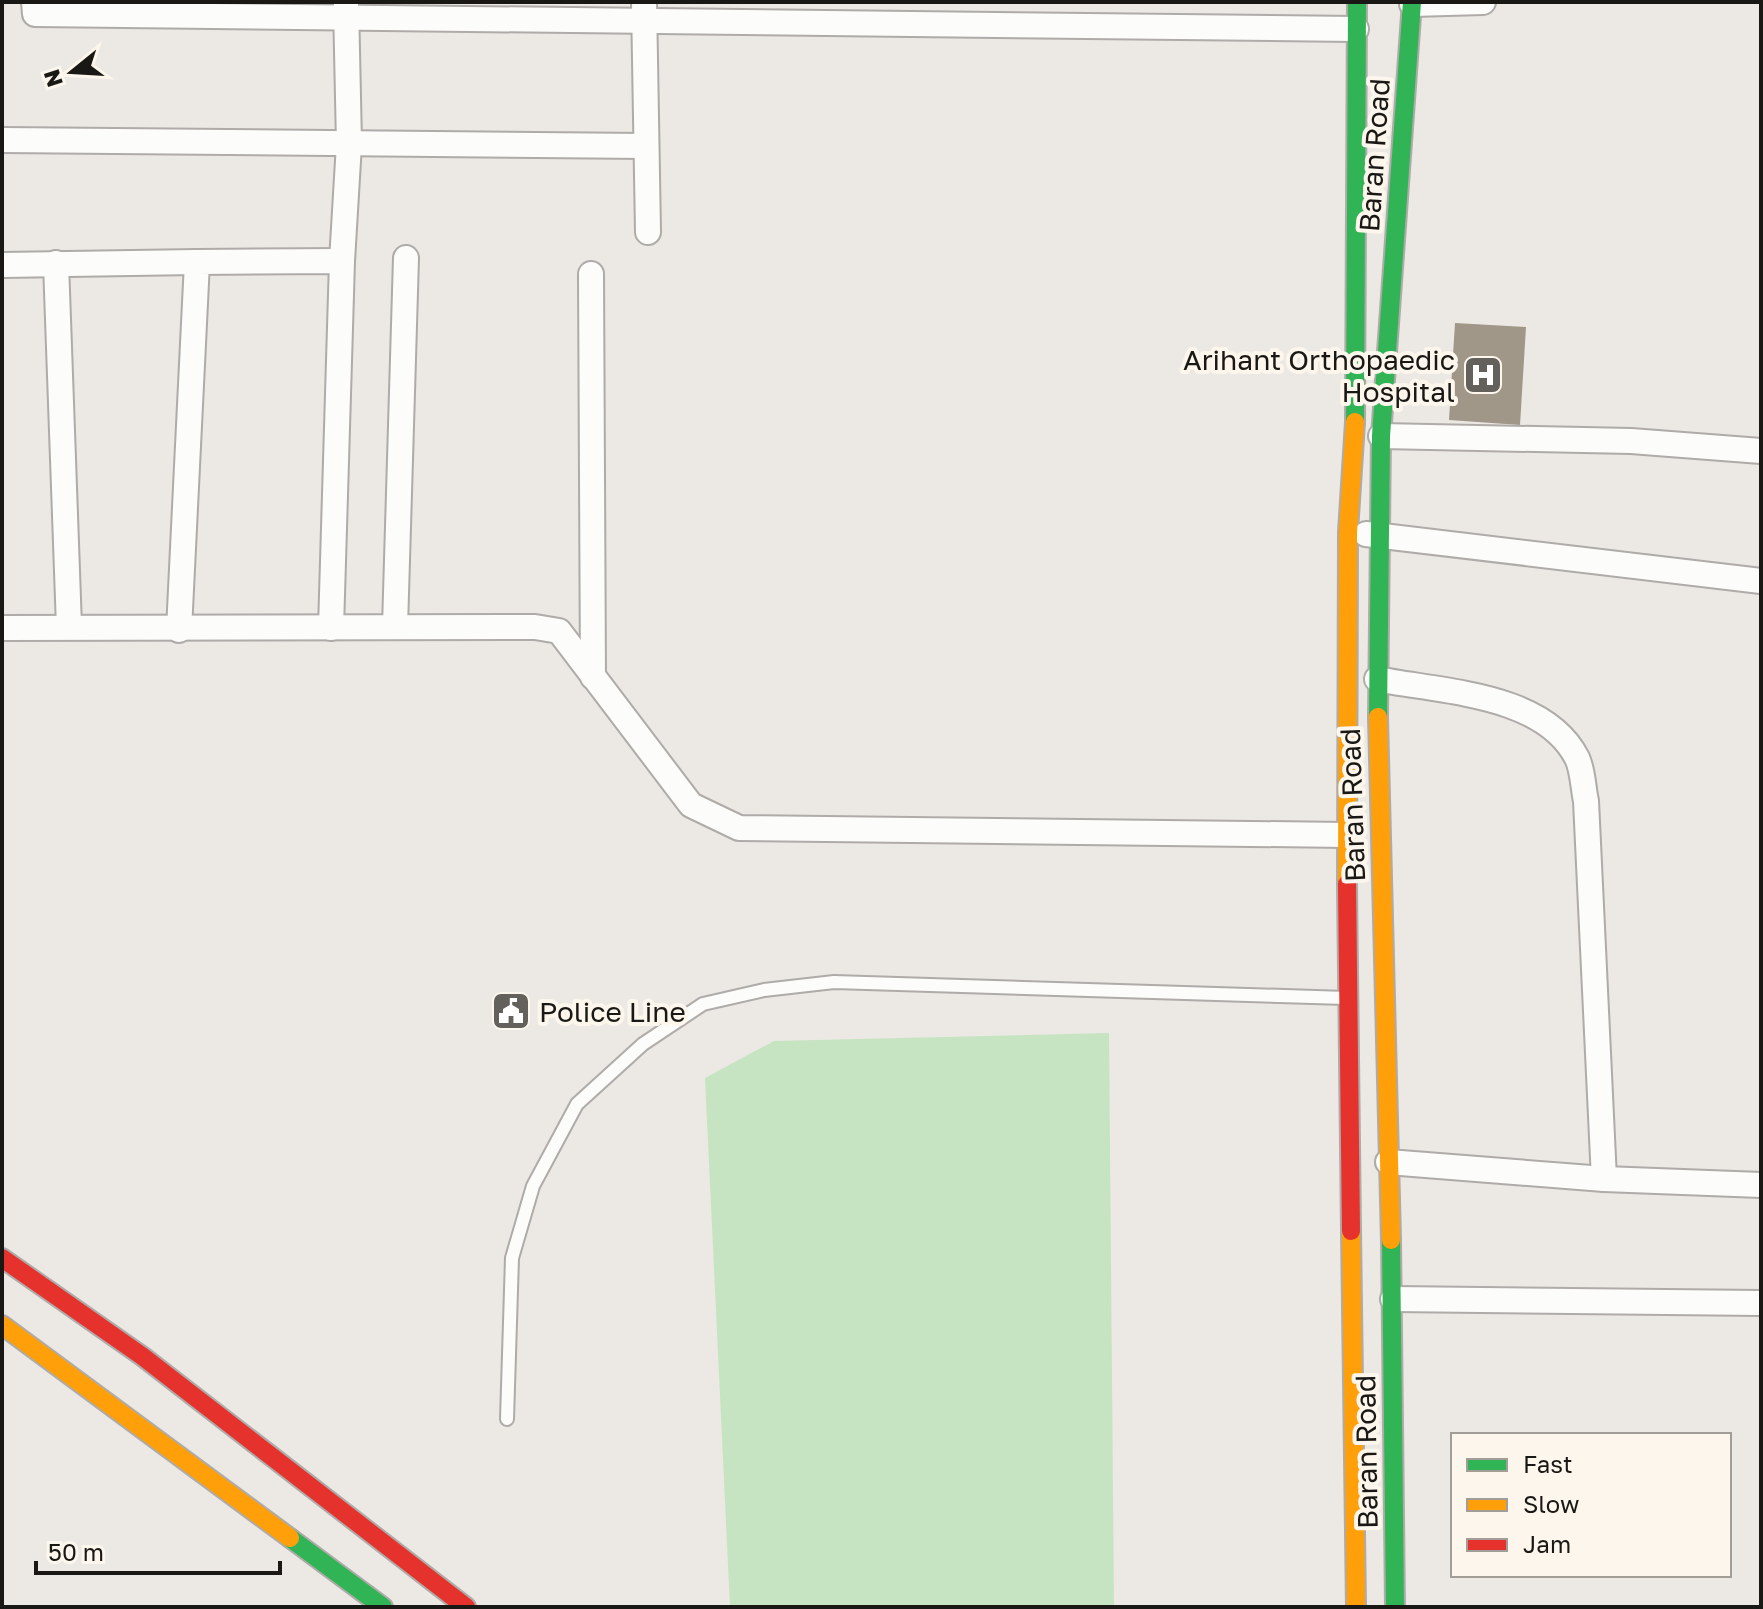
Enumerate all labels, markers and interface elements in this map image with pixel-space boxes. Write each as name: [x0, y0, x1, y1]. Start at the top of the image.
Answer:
north arrow: [32, 32, 112, 112]
text: N: [37, 66, 68, 90]
street label: Baran Road: [1352, 77, 1396, 233]
place label: Arihant Orthopaedic Hospital: [1183, 343, 1455, 408]
hospital icon: Arihant Orthopaedic Hospital: [1462, 354, 1504, 396]
street label: Baran Road: [1333, 728, 1371, 882]
public building icon: Police Line: [490, 990, 532, 1032]
place label: Police Line: [539, 995, 686, 1028]
street label: Baran Road: [1348, 1375, 1384, 1529]
legend: [1451, 1433, 1731, 1577]
text: Fast: [1523, 1449, 1573, 1478]
text: Slow: [1523, 1489, 1579, 1518]
scale bar: [36, 1525, 280, 1575]
text: Jam: [1523, 1529, 1571, 1558]
text: 50 m: [48, 1537, 104, 1566]

